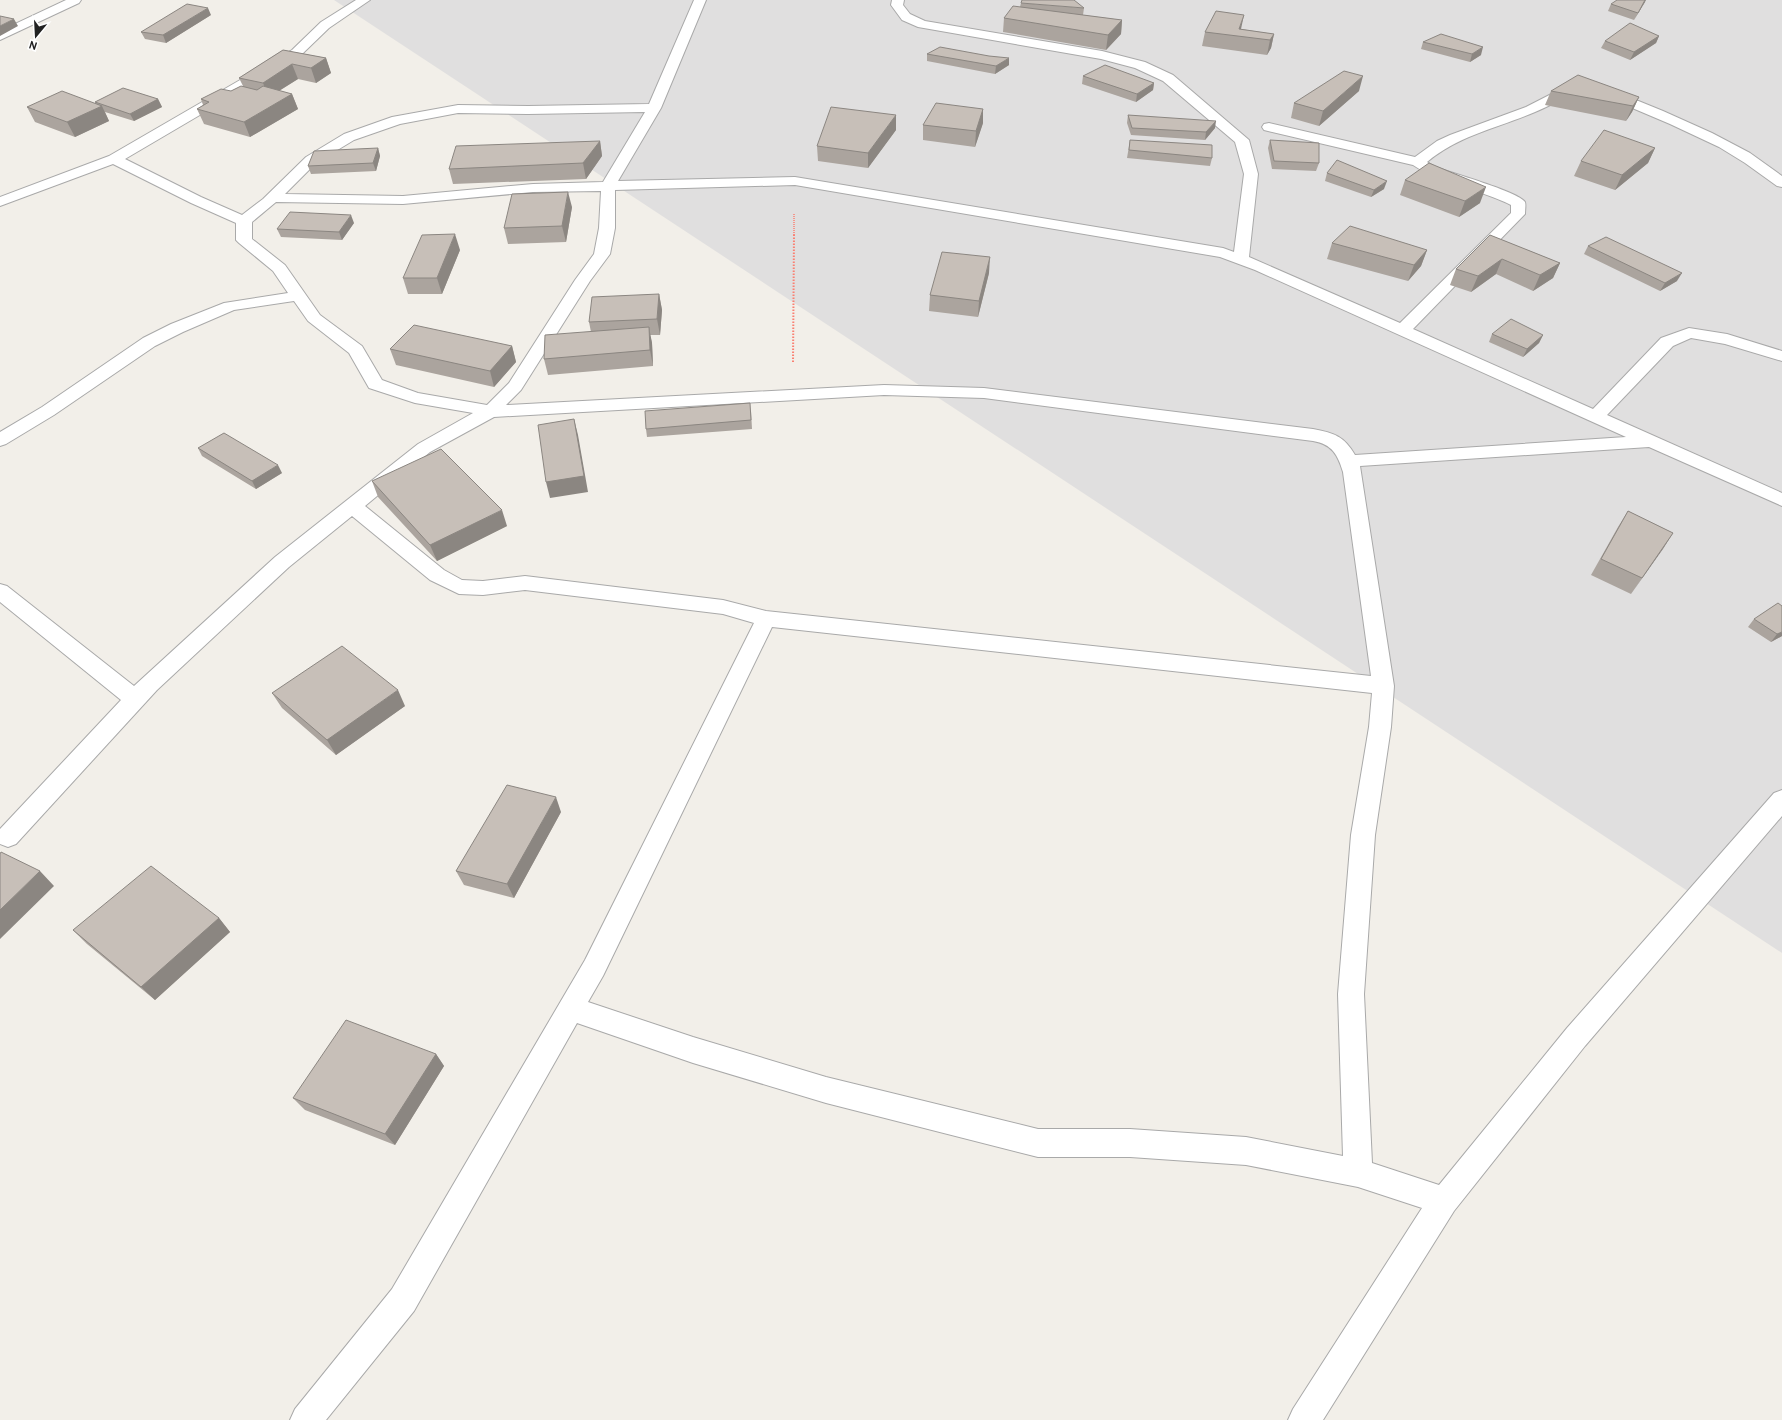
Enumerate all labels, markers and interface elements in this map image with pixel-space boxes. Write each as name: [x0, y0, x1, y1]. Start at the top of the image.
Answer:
north arrow: [16, 16, 56, 56]
text: N: [27, 37, 39, 52]

